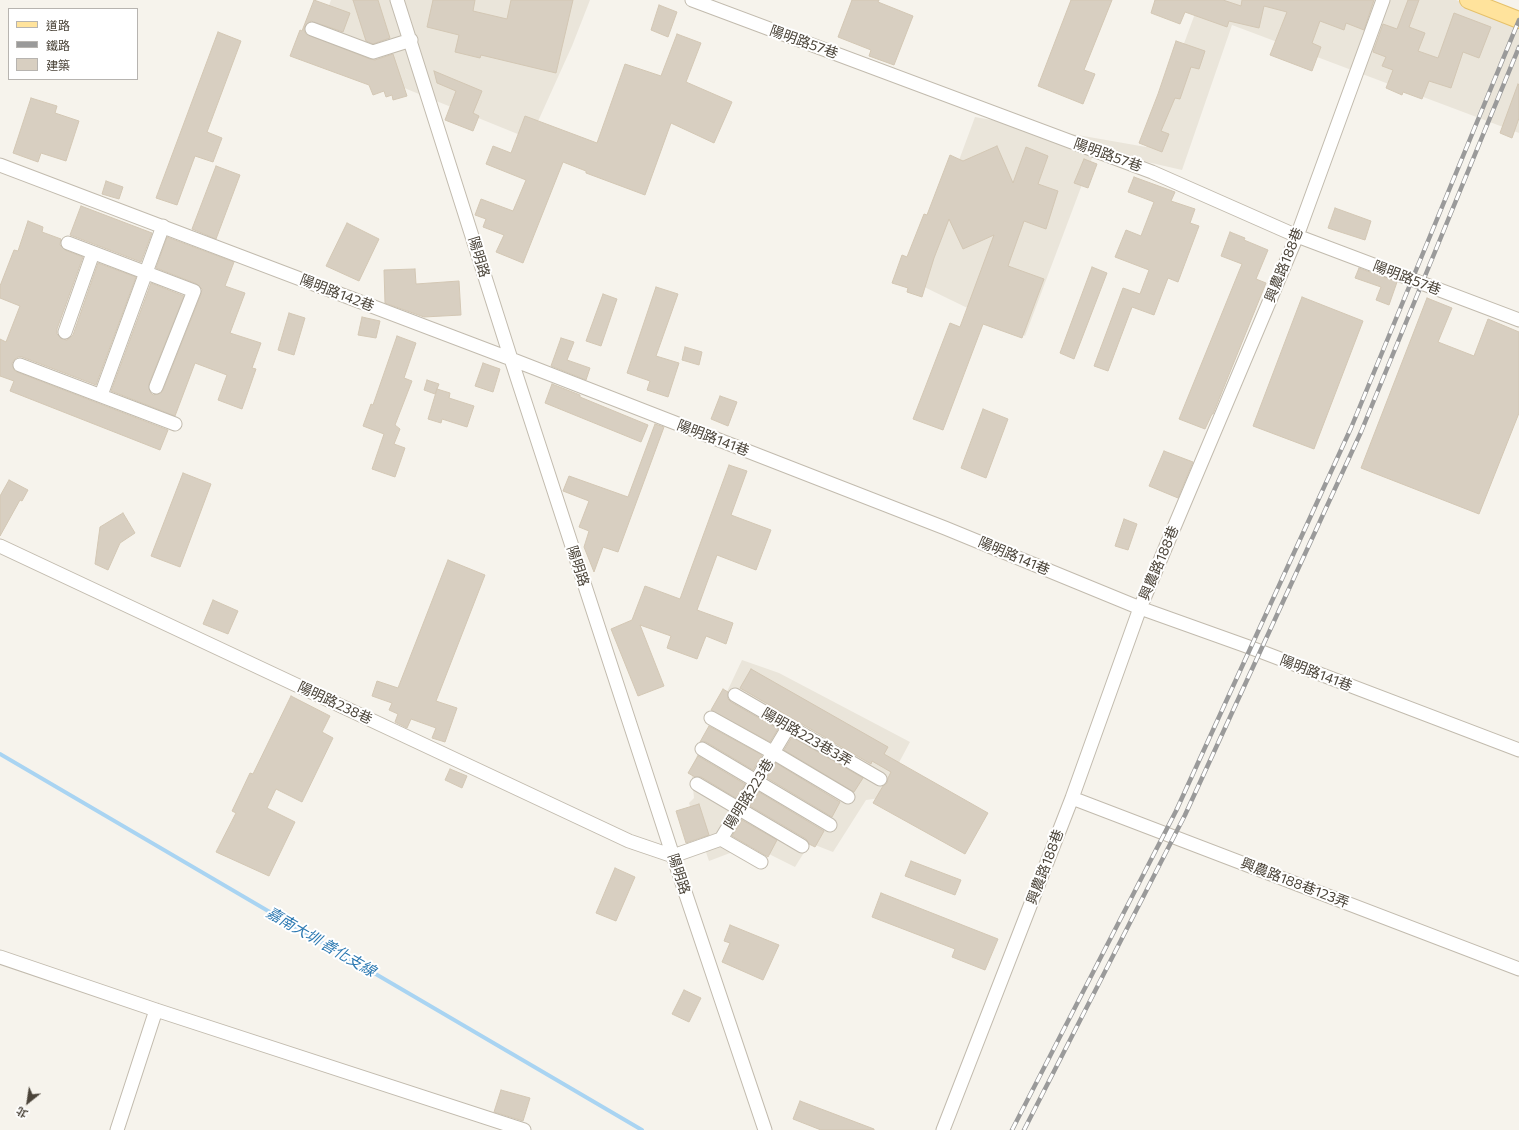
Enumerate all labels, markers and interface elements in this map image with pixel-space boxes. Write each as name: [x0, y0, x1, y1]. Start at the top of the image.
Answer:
legend: [8, 8, 138, 80]
text: 道路: [46, 18, 70, 32]
street label: 陽明路57巷: [768, 22, 840, 62]
text: 鐵路: [46, 38, 70, 52]
text: 建築: [46, 58, 70, 72]
street label: 陽明路57巷: [1072, 135, 1144, 175]
street label: 興農路188巷: [1261, 225, 1307, 305]
street label: 陽明路: [465, 234, 493, 280]
street label: 陽明路57巷: [1371, 257, 1443, 299]
street label: 陽明路142巷: [298, 271, 376, 315]
street label: 陽明路141巷: [675, 417, 751, 459]
street label: 興農路188巷: [1136, 523, 1182, 603]
street label: 陽明路141巷: [976, 533, 1052, 579]
street label: 陽明路: [564, 543, 592, 589]
street label: 陽明路141巷: [1278, 652, 1354, 694]
street label: 陽明路238巷: [295, 678, 375, 728]
street label: 陽明路223巷3弄: [759, 704, 855, 770]
street label: 陽明路223巷: [721, 756, 777, 832]
street label: 興農路188巷: [1023, 827, 1067, 907]
street label: 陽明路: [665, 851, 693, 897]
street label: 興農路188巷123弄: [1238, 855, 1352, 911]
water label: 嘉南大圳 善化支線: [263, 903, 379, 981]
north arrow: [8, 1082, 48, 1122]
text: 北: [14, 1104, 30, 1121]

